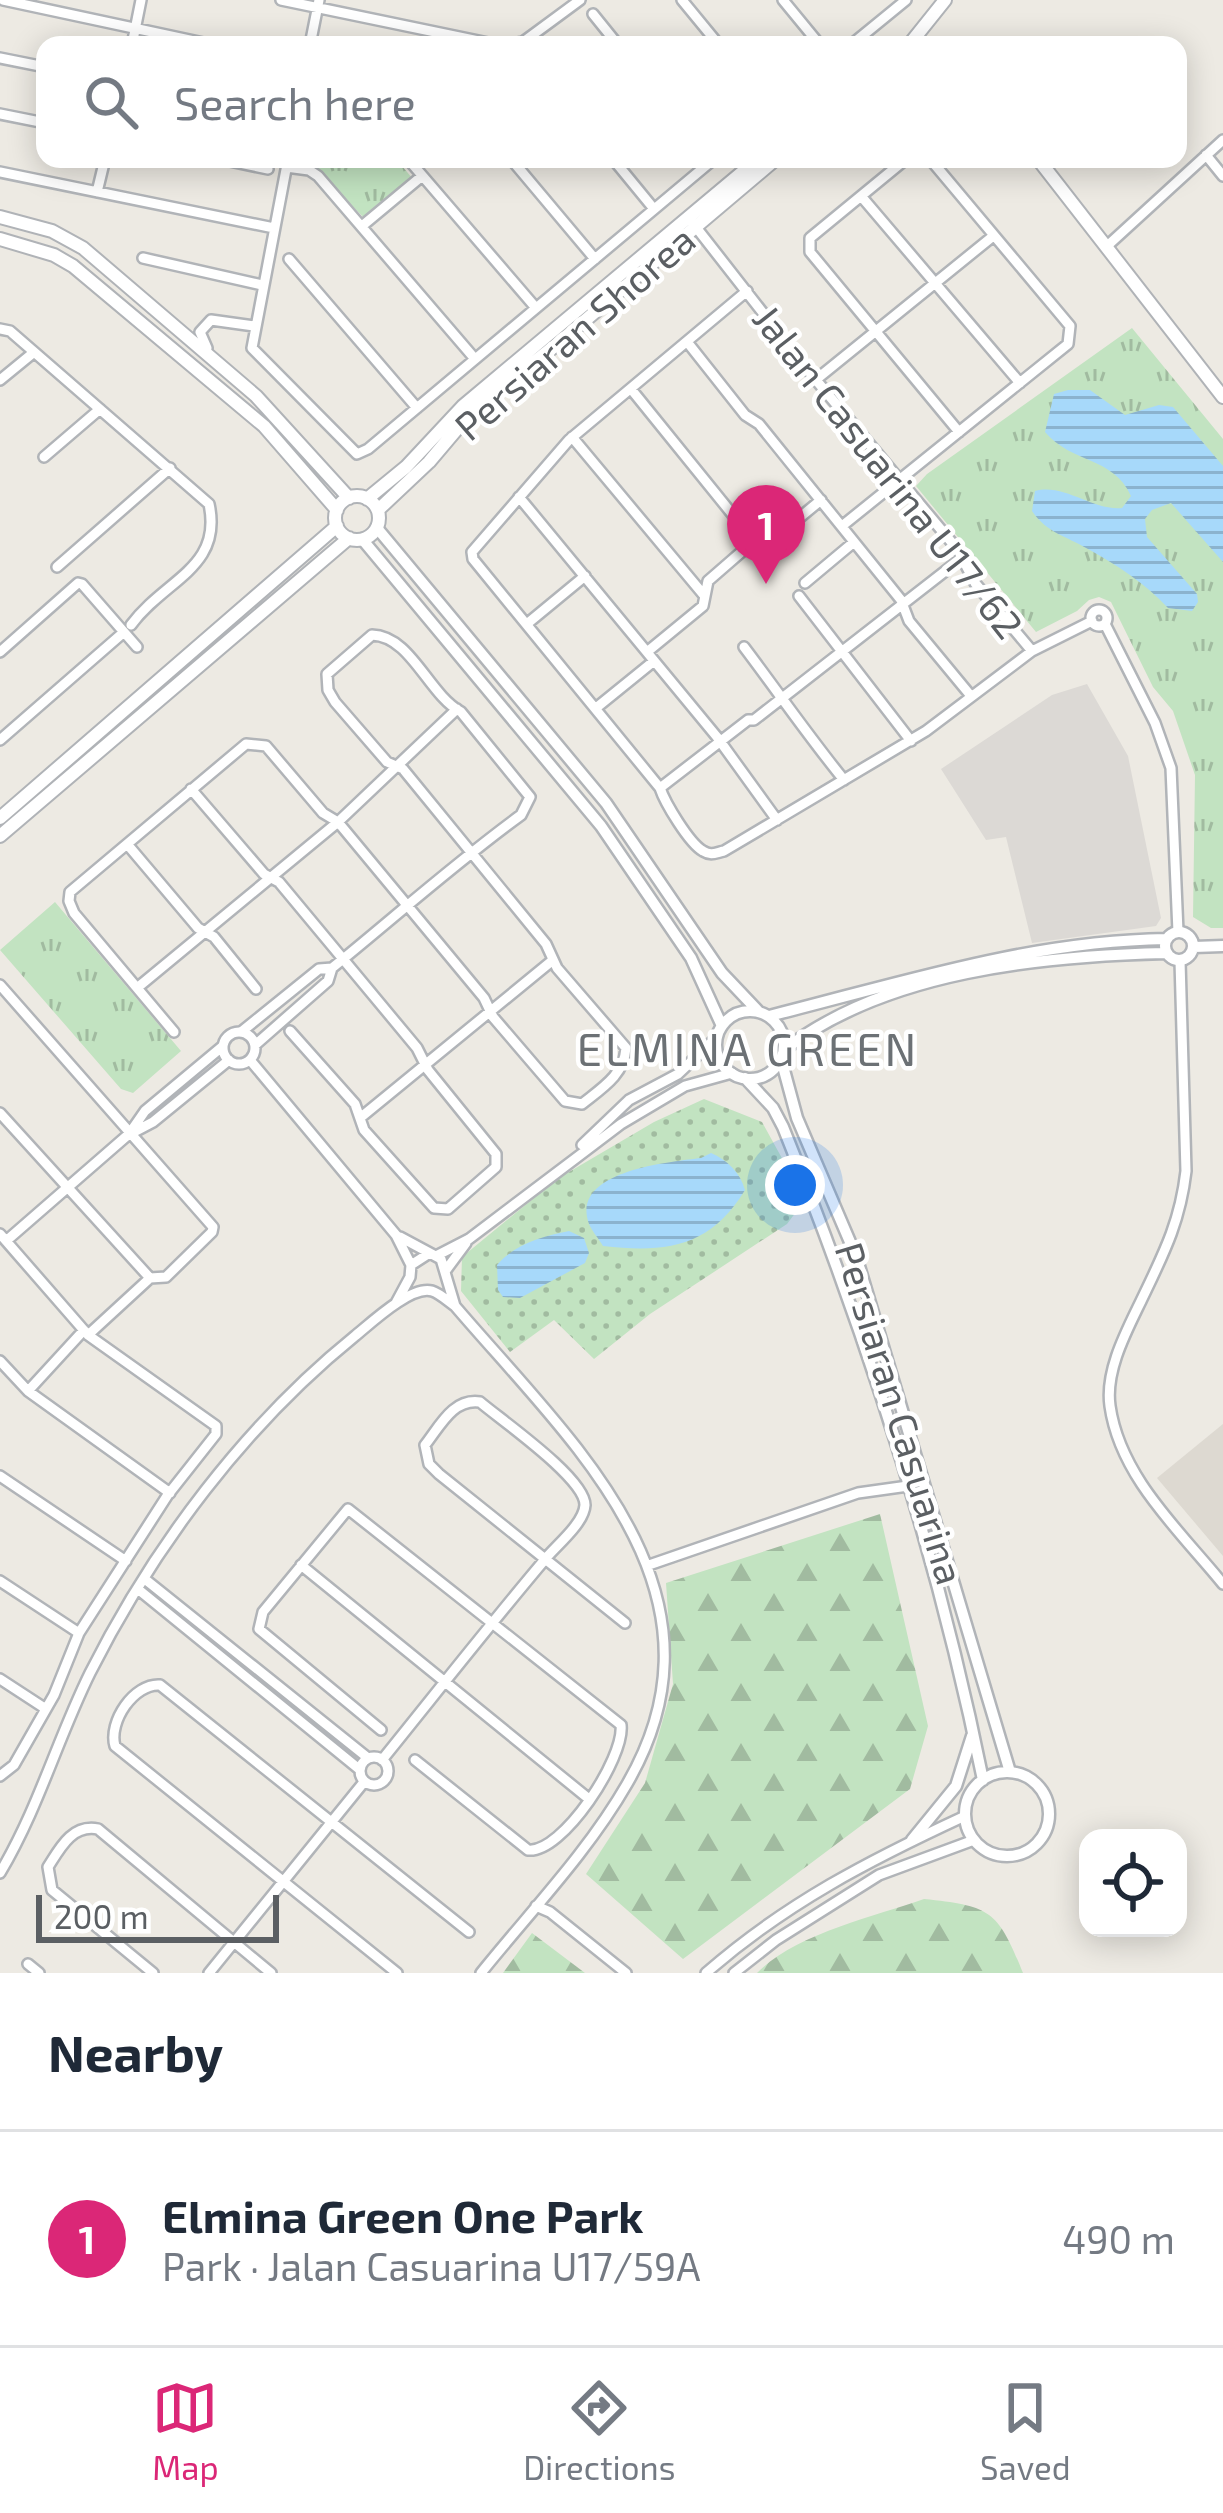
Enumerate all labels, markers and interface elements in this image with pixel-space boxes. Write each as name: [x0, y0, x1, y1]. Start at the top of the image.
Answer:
search box: [36, 36, 1187, 168]
icon: search: [78, 69, 144, 135]
text: Search here: [174, 75, 416, 129]
street label: Persiaran Shorea: [444, 215, 704, 449]
street label: Jalan Casuarina U17/62: [744, 295, 1034, 647]
pin: 1: [727, 485, 805, 584]
district label: ELMINA GREEN: [577, 1021, 919, 1075]
your location: [765, 1155, 825, 1215]
street label: Persiaran Casuarina: [827, 1236, 975, 1590]
map controls: [1079, 1829, 1187, 1937]
button: locate: [1079, 1829, 1187, 1937]
scale bar: [36, 1889, 279, 1942]
text: 200 m: [54, 1896, 149, 1936]
text: Nearby: [48, 2021, 223, 2082]
text: Elmina Green One Park: [162, 2188, 644, 2242]
text: 1: [79, 2215, 95, 2262]
text: 490 m: [1062, 2215, 1175, 2262]
text: Park · Jalan Casuarina U17/59A: [162, 2242, 700, 2289]
tab: Map: [152, 2375, 219, 2487]
tab: Directions: [523, 2375, 675, 2487]
tab: Saved: [980, 2375, 1071, 2487]

